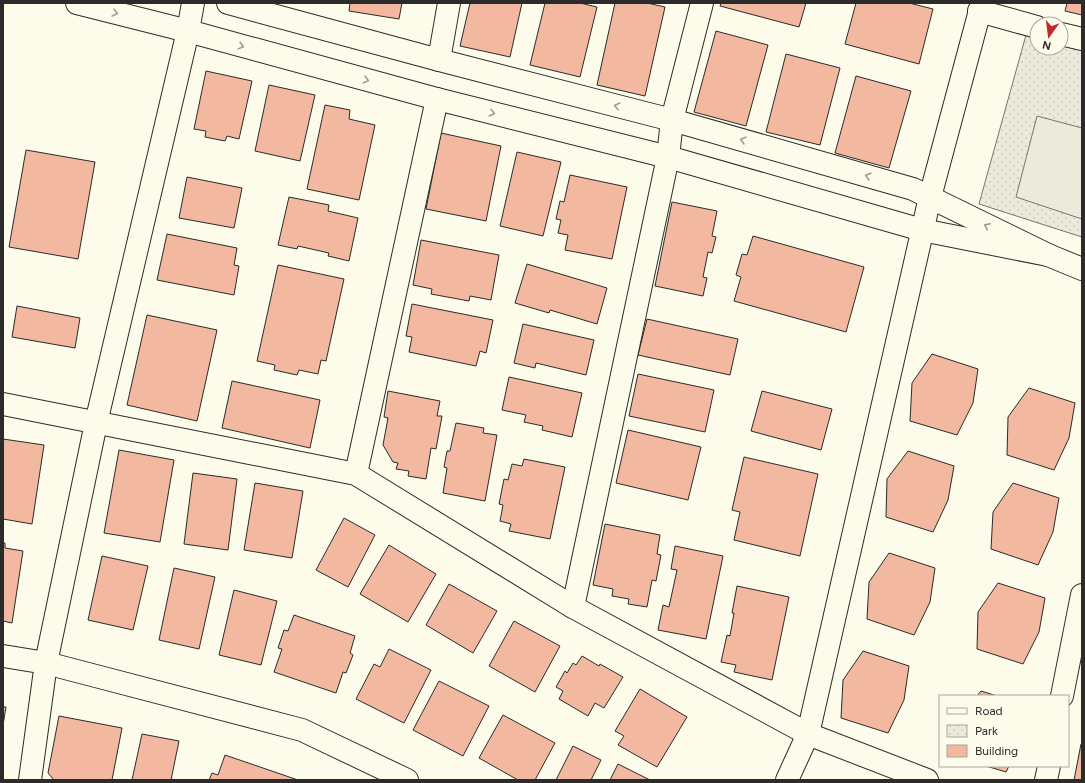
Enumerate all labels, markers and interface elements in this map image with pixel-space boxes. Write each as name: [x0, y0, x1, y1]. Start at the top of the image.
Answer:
one-way arrow: [112, 8, 118, 16]
north arrow: [1029, 16, 1069, 56]
text: N: [1041, 38, 1052, 53]
one-way arrow: [237, 41, 244, 50]
one-way arrow: [363, 75, 370, 84]
one-way arrow: [614, 102, 621, 111]
one-way arrow: [489, 108, 495, 116]
one-way arrow: [740, 136, 747, 145]
one-way arrow: [864, 172, 871, 181]
one-way arrow: [984, 223, 992, 231]
legend: [939, 695, 1069, 767]
text: Road: [975, 704, 1003, 718]
text: Park: [975, 724, 998, 738]
text: Building: [975, 744, 1018, 758]

